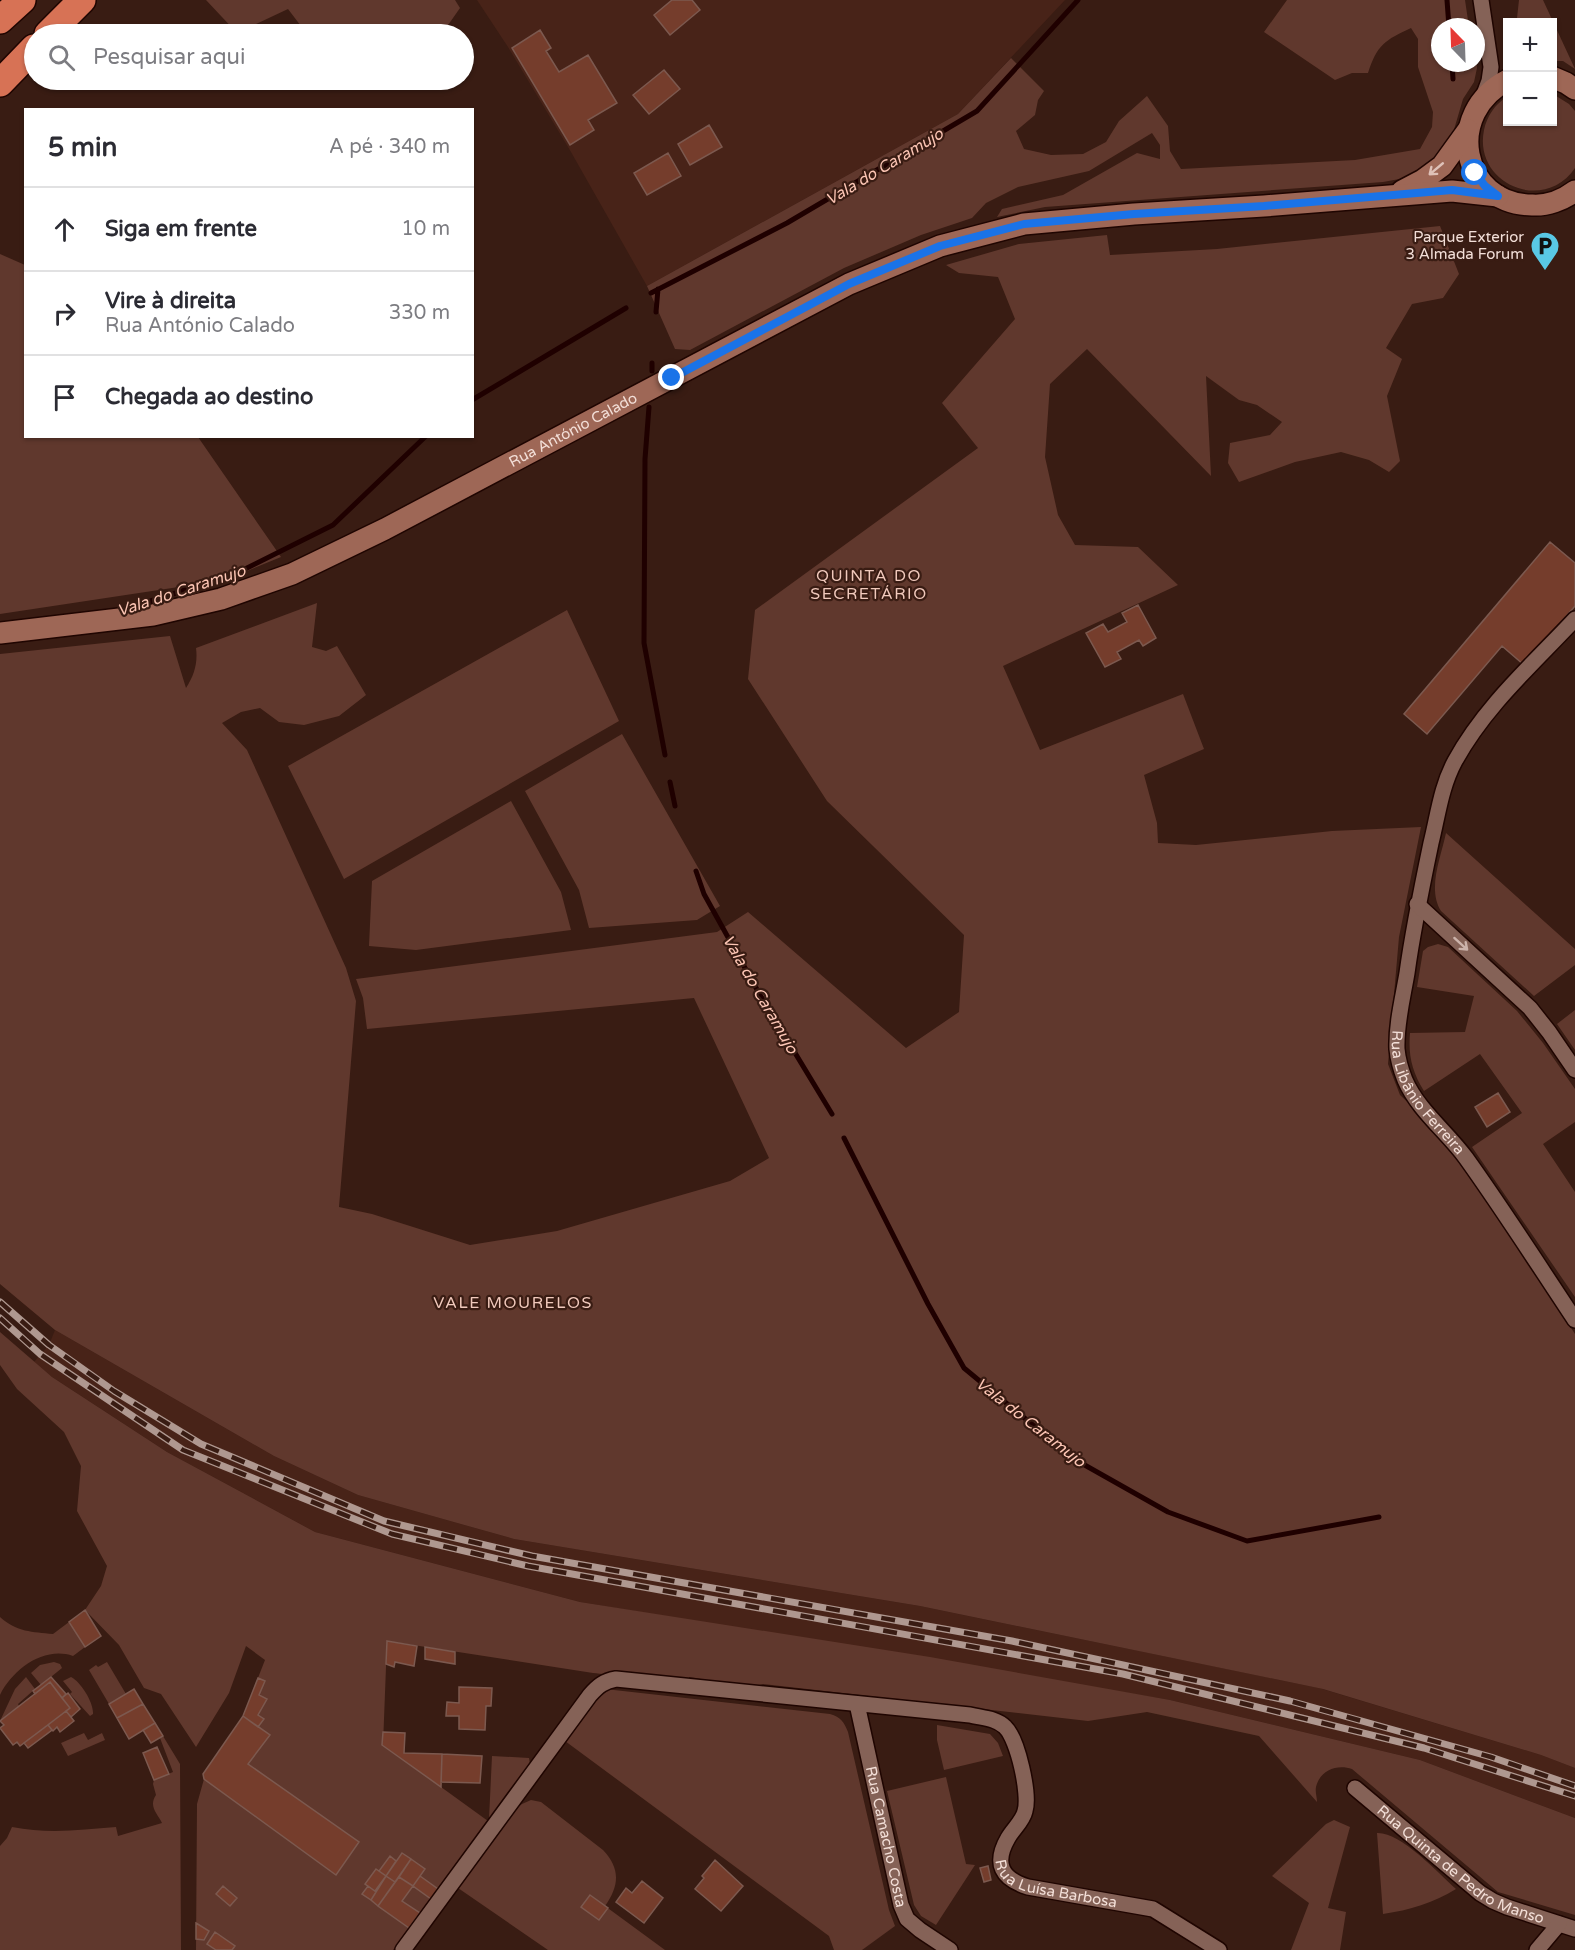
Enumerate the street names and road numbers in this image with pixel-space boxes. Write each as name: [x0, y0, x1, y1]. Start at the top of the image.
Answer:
street label: Rua António Calado: [506, 389, 640, 471]
street label: Rua Libânio Ferreira: [1388, 1030, 1469, 1158]
street label: Rua Camacho Costa: [862, 1765, 910, 1909]
street label: Rua Quinta de Pedro Manso: [1373, 1801, 1547, 1927]
street label: Rua Luísa Barbosa: [991, 1858, 1118, 1912]

